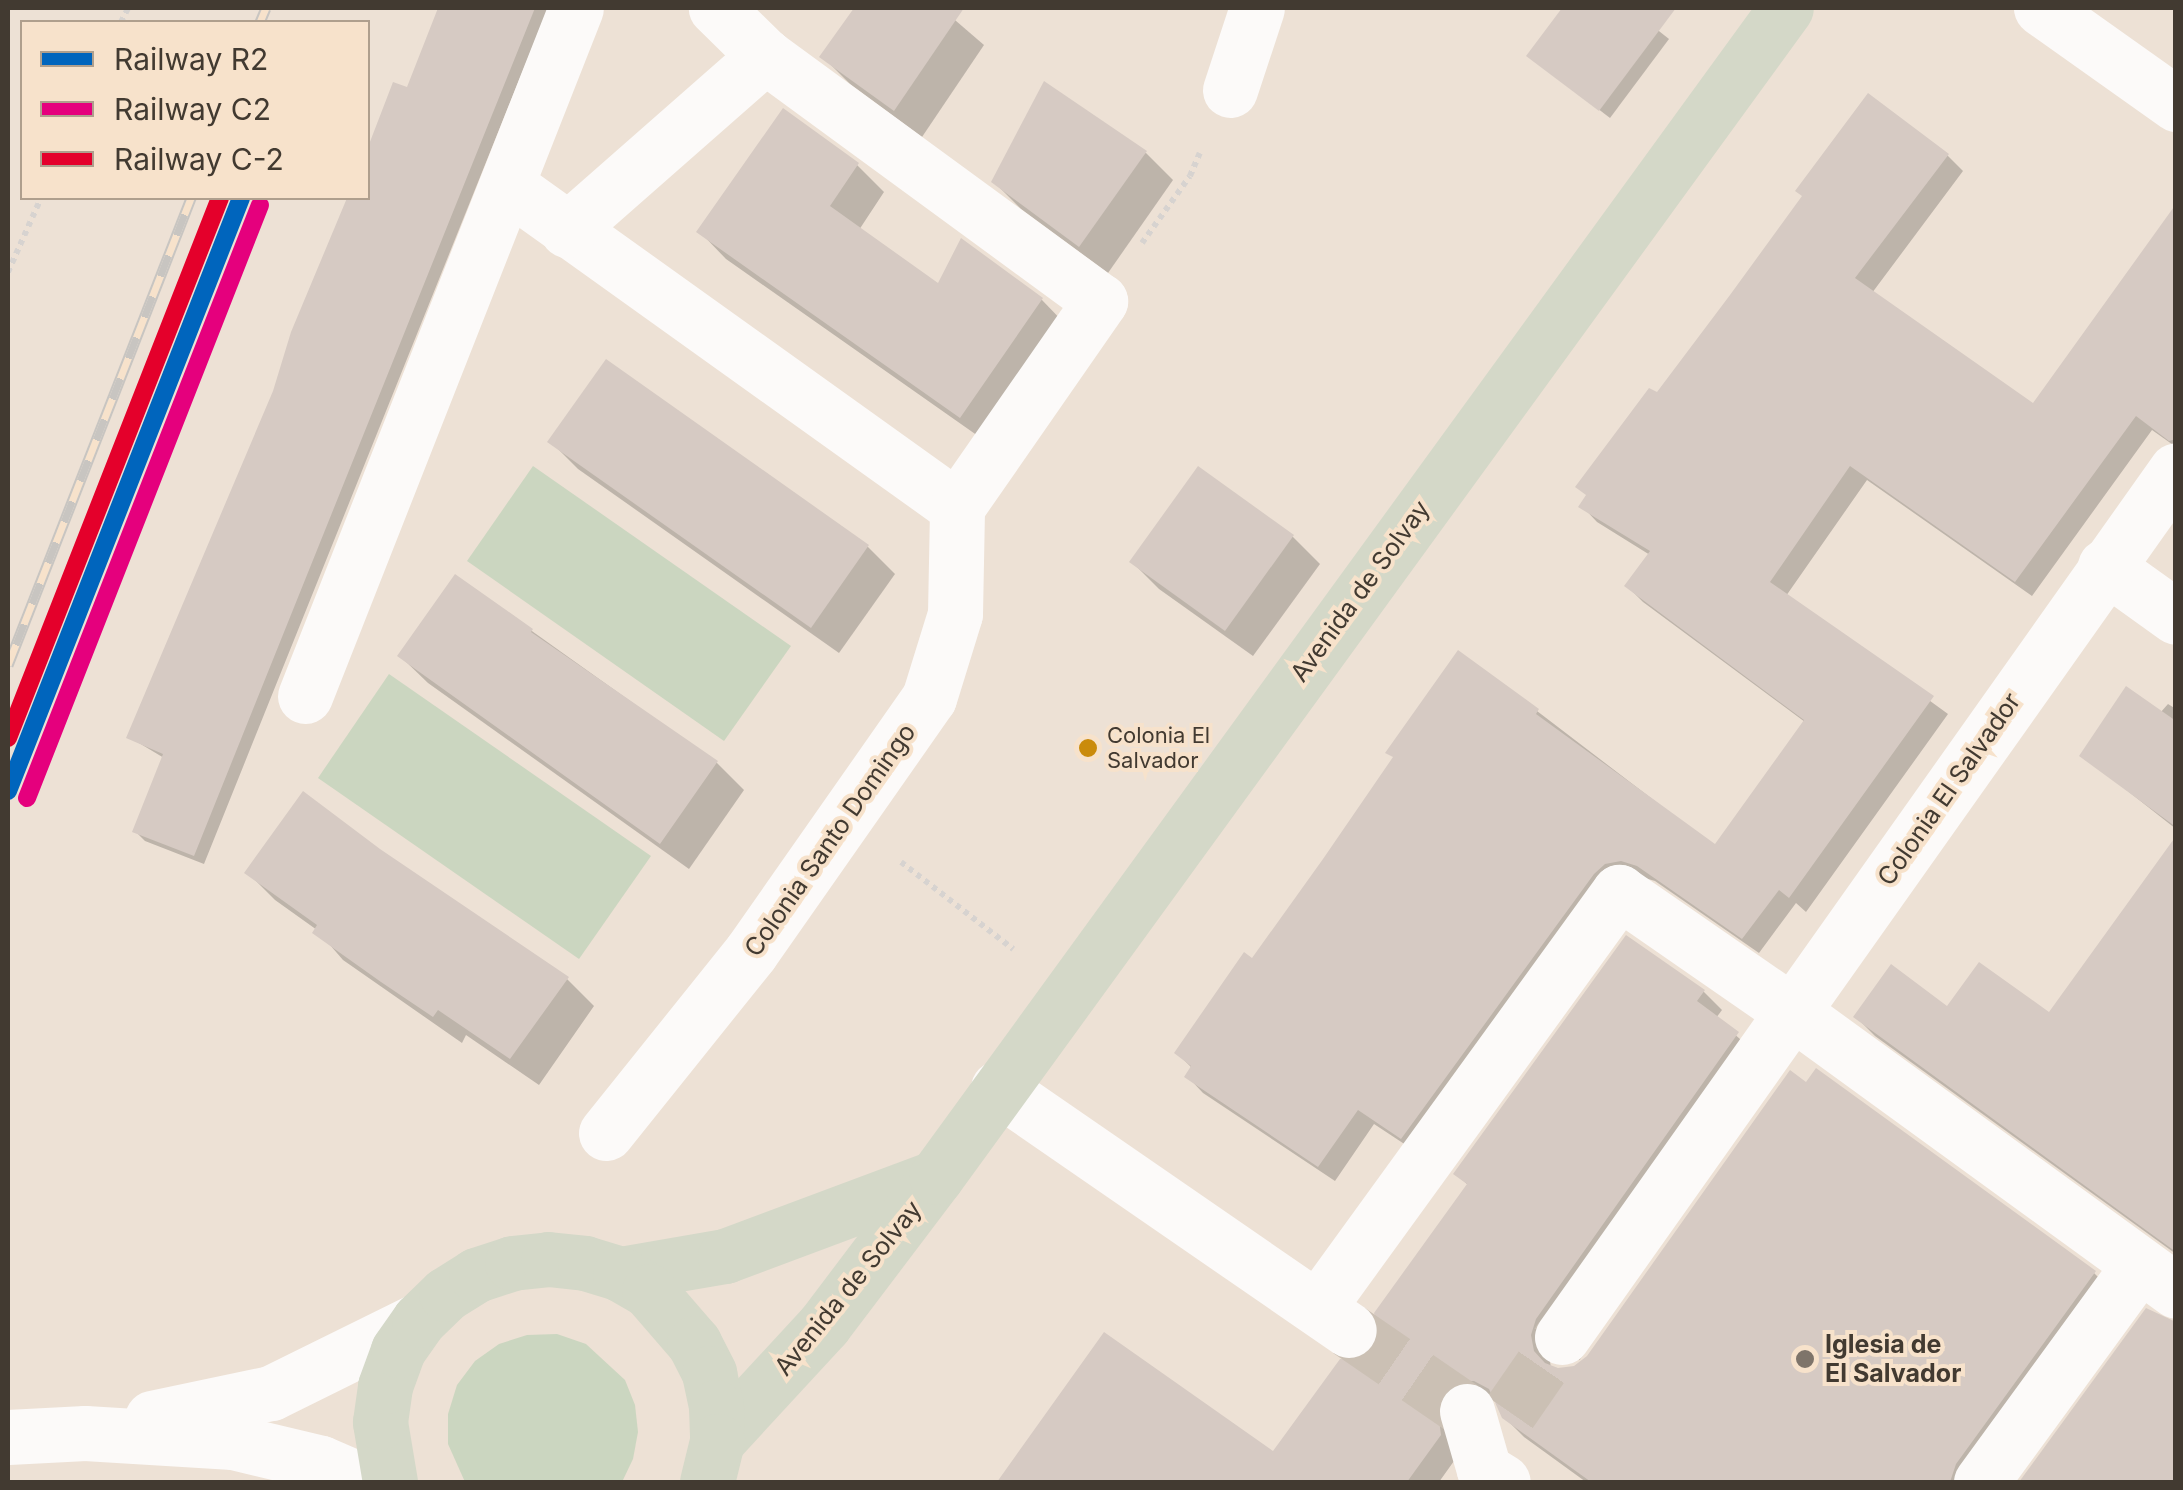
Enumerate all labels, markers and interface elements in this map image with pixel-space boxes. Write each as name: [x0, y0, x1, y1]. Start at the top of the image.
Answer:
legend: [20, 20, 370, 200]
text: Railway R2: [114, 41, 268, 77]
text: Railway C2: [114, 91, 271, 127]
text: Railway C-2: [114, 141, 284, 177]
street label: Avenida de Solvay: [1284, 495, 1436, 687]
street label: Colonia El Salvador: [1871, 687, 2027, 891]
street label: Colonia Santo Domingo: [738, 718, 922, 962]
place label: Colonia El Salvador: [1107, 722, 1210, 774]
marker: Colonia El Salvador: [1078, 738, 1098, 758]
street label: Avenida de Solvay: [768, 1194, 928, 1382]
place label: Iglesia de El Salvador: [1825, 1330, 1961, 1389]
marker: Iglesia de El Salvador: [1794, 1348, 1816, 1370]

